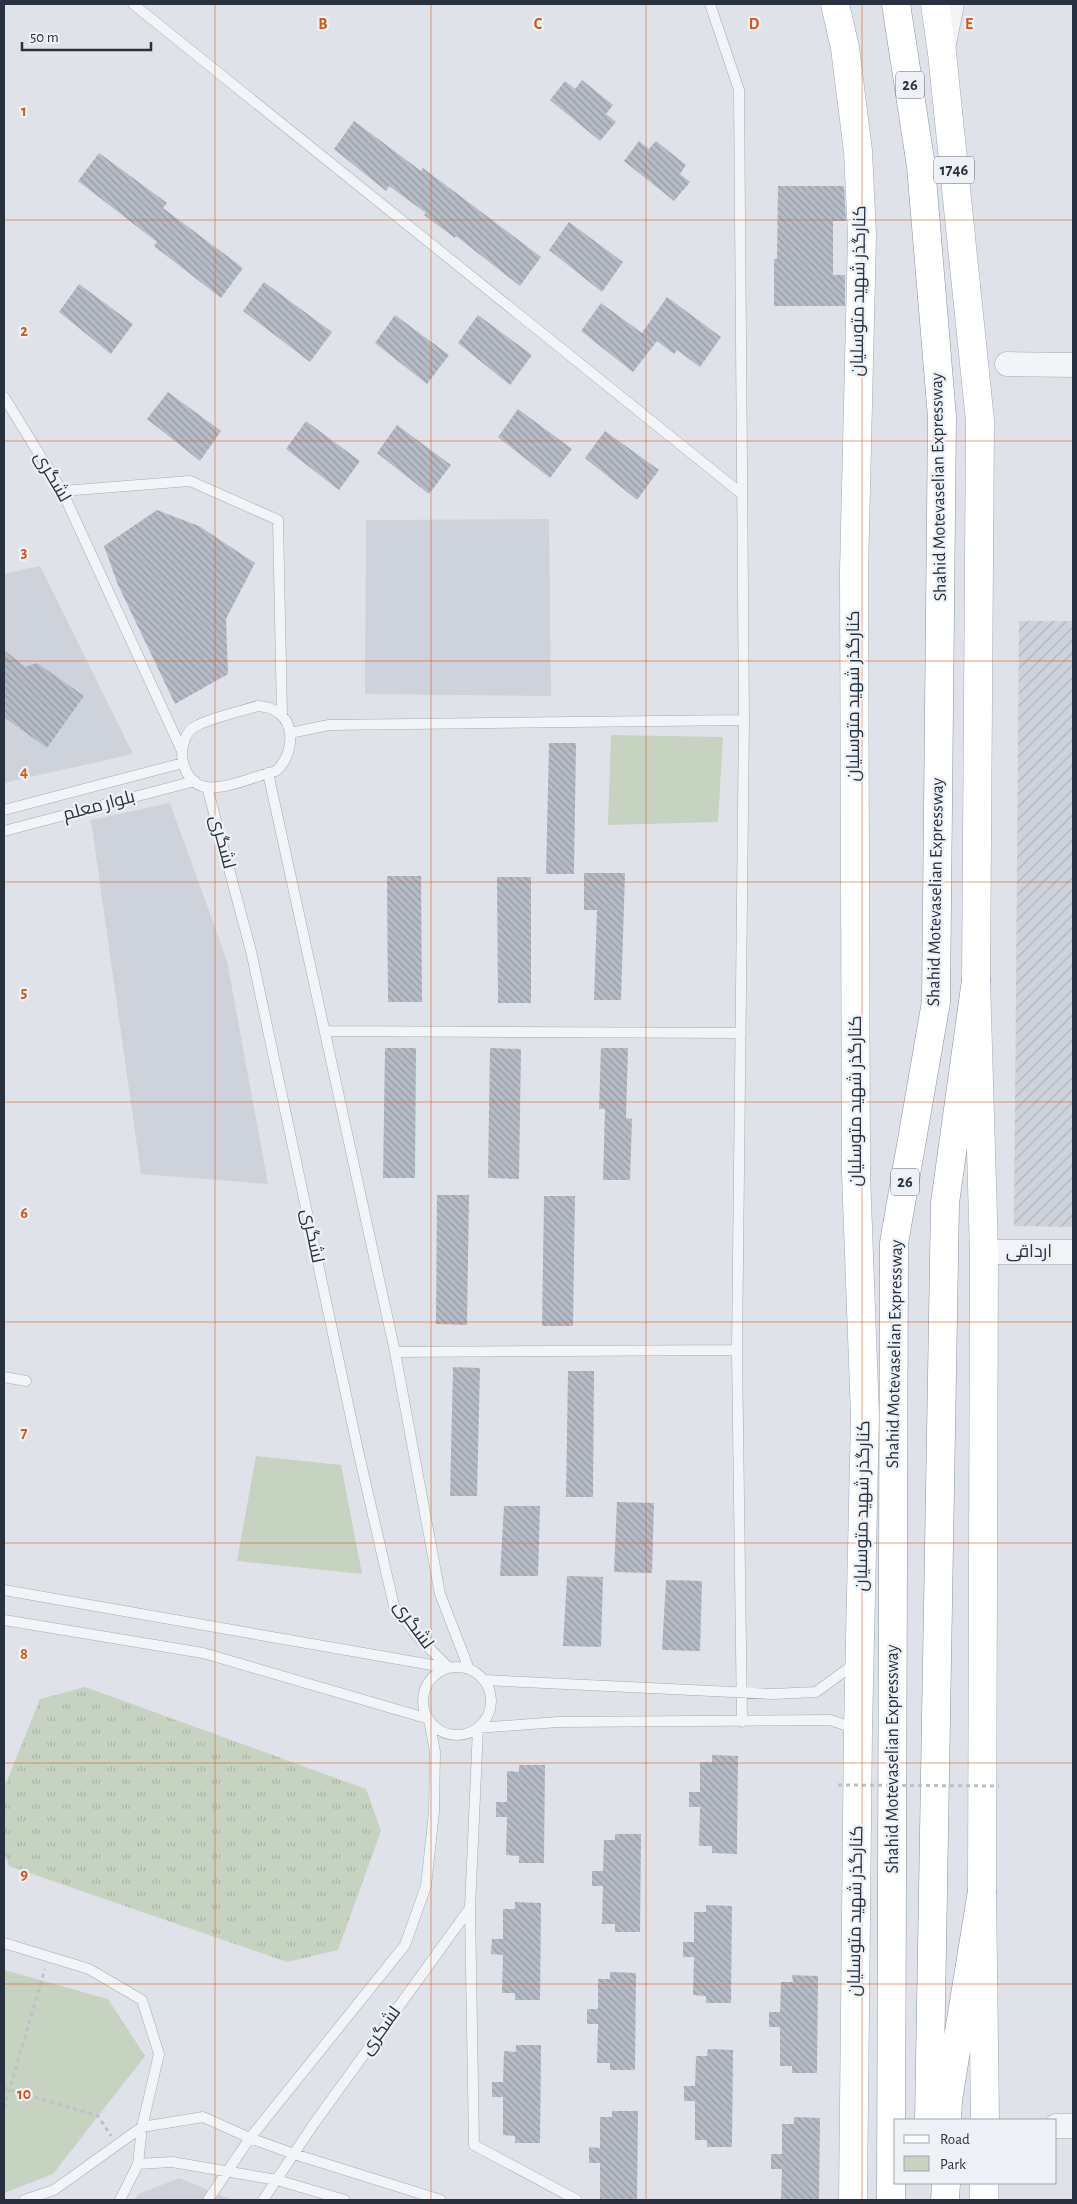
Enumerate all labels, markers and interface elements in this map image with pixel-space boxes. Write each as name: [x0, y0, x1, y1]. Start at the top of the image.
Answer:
text: B: [318, 16, 328, 32]
text: C: [534, 16, 543, 32]
text: D: [749, 16, 760, 32]
text: E: [965, 16, 973, 32]
scale bar: [22, 20, 151, 52]
text: 50 m: [30, 30, 59, 45]
road number: 26: [896, 72, 924, 98]
text: 1: [21, 103, 27, 119]
road number: 1746: [934, 156, 974, 184]
street label: کنارگذر شهید متوسلیان: [848, 205, 870, 377]
text: 2: [20, 323, 28, 339]
street label: Shahid Motevaselian Expressway: [928, 372, 950, 602]
street label: لشگری: [30, 448, 74, 506]
text: 3: [21, 544, 28, 560]
street label: کنارگذر شهید متوسلیان: [844, 611, 864, 781]
text: 4: [20, 764, 28, 780]
street label: Shahid Motevaselian Expressway: [925, 777, 947, 1007]
street label: بلوار معلم: [61, 788, 137, 826]
street label: لشگری: [205, 813, 239, 871]
text: 5: [21, 984, 28, 1000]
street label: کنارگذر شهید متوسلیان: [846, 1016, 866, 1186]
road number: 26: [891, 1168, 919, 1196]
text: 6: [20, 1205, 28, 1221]
street label: لشگری: [297, 1207, 327, 1265]
street label: Shahid Motevaselian Expressway: [884, 1239, 906, 1469]
street label: ارداقی: [1006, 1243, 1052, 1262]
street label: کنارگذر شهید متوسلیان: [852, 1420, 874, 1592]
text: 7: [21, 1425, 28, 1441]
street label: لشگری: [389, 1597, 437, 1653]
street label: Shahid Motevaselian Expressway: [884, 1644, 902, 1873]
text: 8: [20, 1646, 28, 1662]
street label: کنارگذر شهید متوسلیان: [845, 1825, 867, 1997]
text: 9: [20, 1866, 28, 1882]
street label: لشگری: [357, 2003, 405, 2059]
text: 10: [17, 2086, 31, 2102]
legend: [894, 2119, 1057, 2184]
text: Road: [940, 2132, 970, 2147]
text: Park: [940, 2157, 966, 2172]

